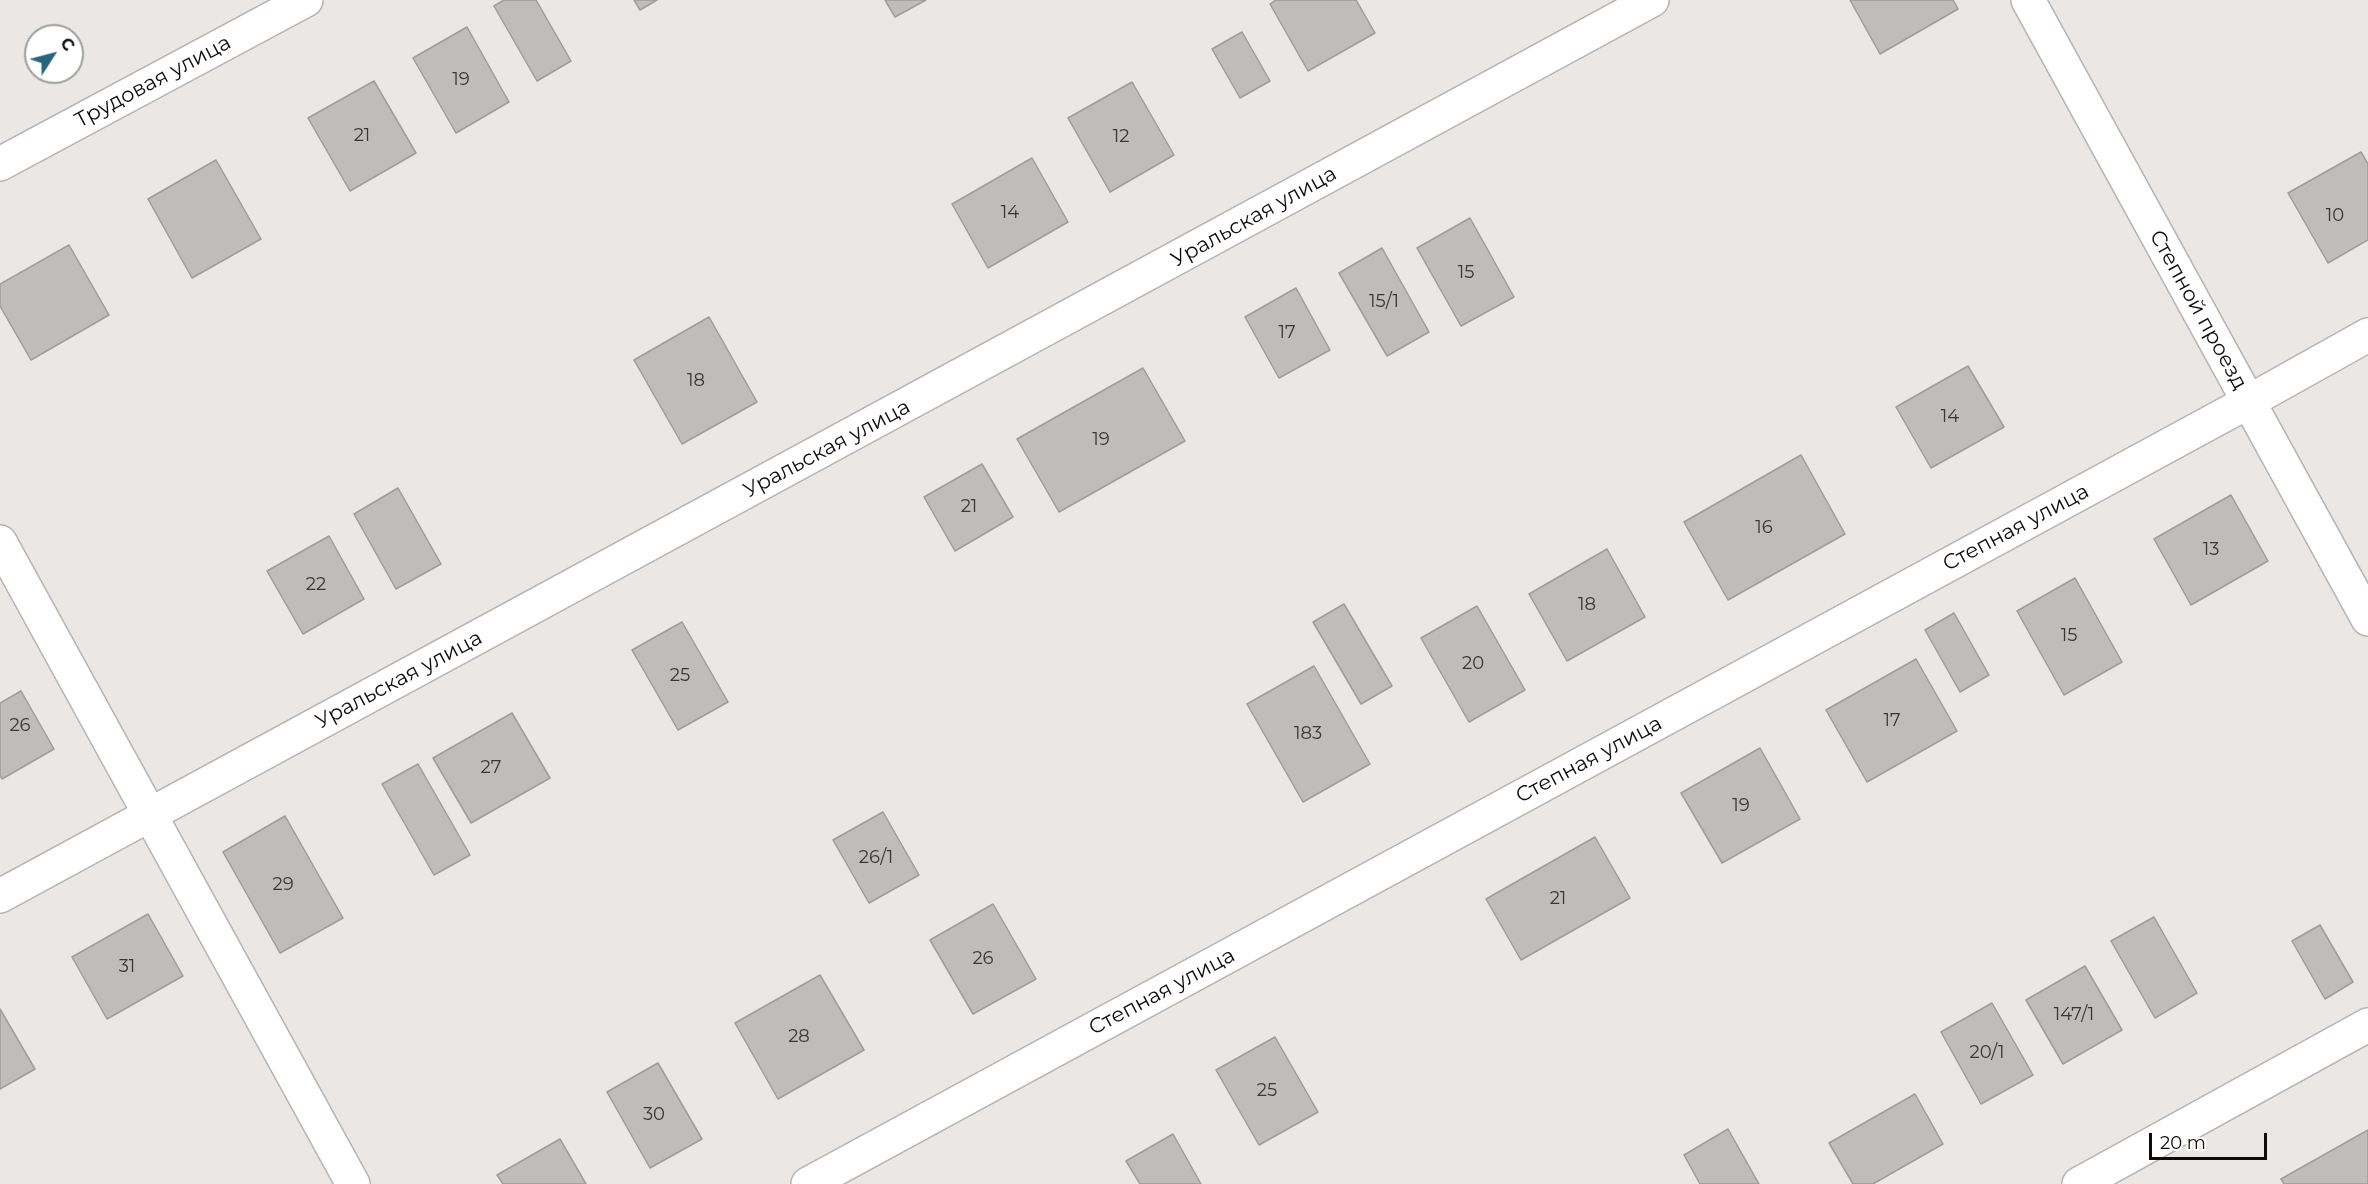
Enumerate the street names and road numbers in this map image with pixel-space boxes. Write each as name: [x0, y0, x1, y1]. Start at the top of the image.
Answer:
street label: Трудовая улица: [71, 30, 235, 134]
street label: Уральская улица: [1167, 161, 1341, 273]
street label: Степной проезд: [2144, 226, 2252, 394]
street label: Уральская улица: [739, 394, 915, 504]
street label: Степная улица: [1939, 479, 2093, 577]
street label: Уральская улица: [311, 625, 487, 735]
street label: Степная улица: [1512, 711, 1666, 809]
street label: Степная улица: [1085, 943, 1239, 1041]

